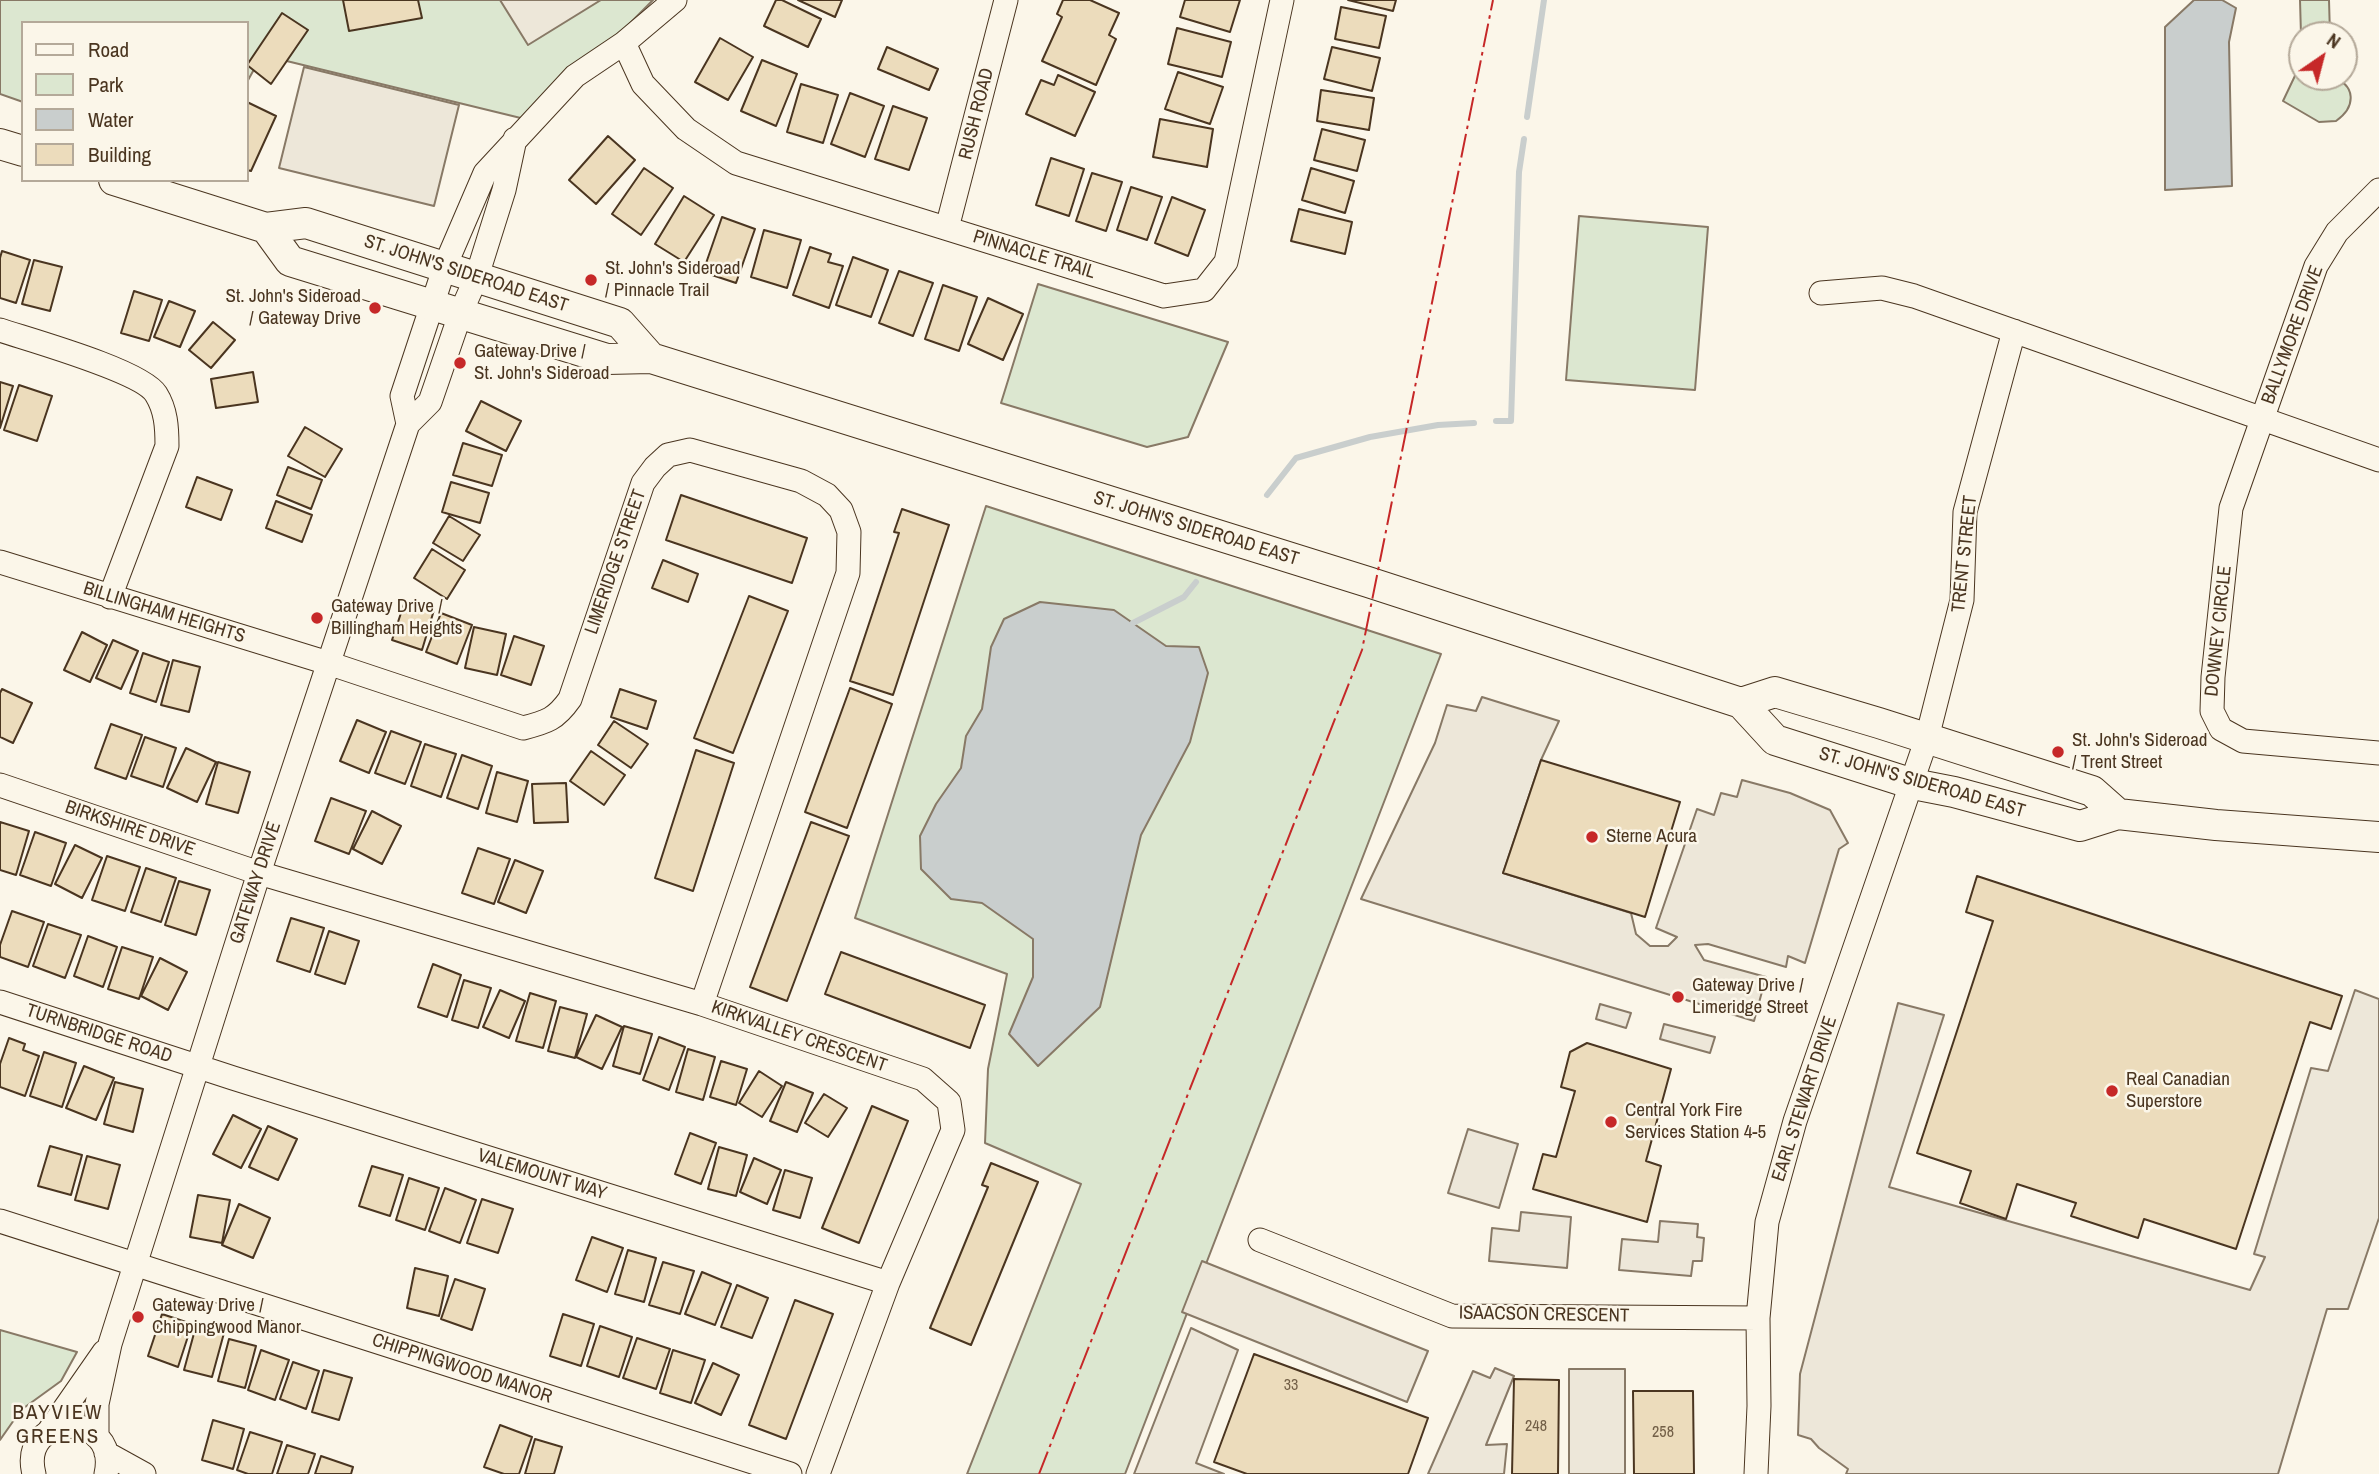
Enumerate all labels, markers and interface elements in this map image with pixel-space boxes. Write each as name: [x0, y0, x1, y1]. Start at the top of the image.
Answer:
legend: [21, 21, 248, 182]
north arrow: [2288, 21, 2358, 91]
text: N: [2322, 27, 2346, 54]
text: Road: [88, 35, 129, 64]
street label: RUSH ROAD: [955, 66, 999, 162]
text: Park: [88, 70, 123, 99]
text: Water: [88, 105, 133, 134]
text: Building: [88, 140, 151, 169]
street label: PINNACLE TRAIL: [970, 226, 1098, 284]
street label: ST. JOHN'S SIDEROAD EAST: [361, 230, 571, 318]
place label: St. John's Sideroad / Pinnacle Trail: [605, 258, 741, 302]
street label: BALLYMORE DRIVE: [2257, 262, 2329, 408]
marker: St. John's Sideroad / Pinnacle Trail: [583, 272, 599, 288]
place label: St. John's Sideroad / Gateway Drive: [225, 286, 361, 330]
marker: St. John's Sideroad / Gateway Drive: [367, 300, 383, 316]
place label: Gateway Drive / St. John's Sideroad: [474, 341, 610, 385]
marker: Gateway Drive / St. John's Sideroad: [452, 355, 468, 371]
street label: LIMERIDGE STREET: [581, 487, 651, 637]
street label: ST. JOHN'S SIDEROAD EAST: [1091, 487, 1301, 571]
street label: TRENT STREET: [1948, 494, 1982, 614]
street label: DOWNEY CIRCLE: [2201, 564, 2237, 698]
street label: BILLINGHAM HEIGHTS: [80, 578, 248, 648]
place label: Gateway Drive / Billingham Heights: [331, 596, 463, 640]
marker: Gateway Drive / Billingham Heights: [309, 610, 325, 626]
place label: St. John's Sideroad / Trent Street: [2072, 730, 2208, 774]
street label: ST. JOHN'S SIDEROAD EAST: [1816, 743, 2028, 823]
marker: St. John's Sideroad / Trent Street: [2050, 744, 2066, 760]
street label: BIRKSHIRE DRIVE: [62, 796, 198, 862]
street label: GATEWAY DRIVE: [226, 819, 286, 947]
place label: Sterne Acura: [1606, 826, 1697, 848]
marker: Sterne Acura: [1584, 829, 1600, 845]
place label: Gateway Drive / Limeridge Street: [1692, 975, 1808, 1019]
marker: Gateway Drive / Limeridge Street: [1670, 989, 1686, 1005]
street label: KIRKVALLEY CRESCENT: [708, 996, 890, 1078]
street label: TURNBRIDGE ROAD: [23, 1000, 175, 1068]
street label: EARL STEWART DRIVE: [1768, 1014, 1842, 1184]
place label: Real Canadian Superstore: [2126, 1069, 2230, 1113]
marker: Real Canadian Superstore: [2104, 1083, 2120, 1099]
place label: Central York Fire Services Station 4-5: [1625, 1100, 1766, 1144]
marker: Central York Fire Services Station 4-5: [1603, 1114, 1619, 1130]
street label: VALEMOUNT WAY: [475, 1145, 609, 1205]
place label: Gateway Drive / Chippingwood Manor: [152, 1295, 301, 1339]
street label: ISAACSON CRESCENT: [1459, 1302, 1629, 1328]
marker: Gateway Drive / Chippingwood Manor: [130, 1309, 146, 1325]
street label: CHIPPINGWOOD MANOR: [369, 1329, 555, 1409]
house number: 33: [1284, 1376, 1298, 1396]
district label: BAYVIEW GREENS: [13, 1400, 103, 1450]
house number: 248: [1525, 1417, 1547, 1437]
house number: 258: [1652, 1423, 1674, 1443]

